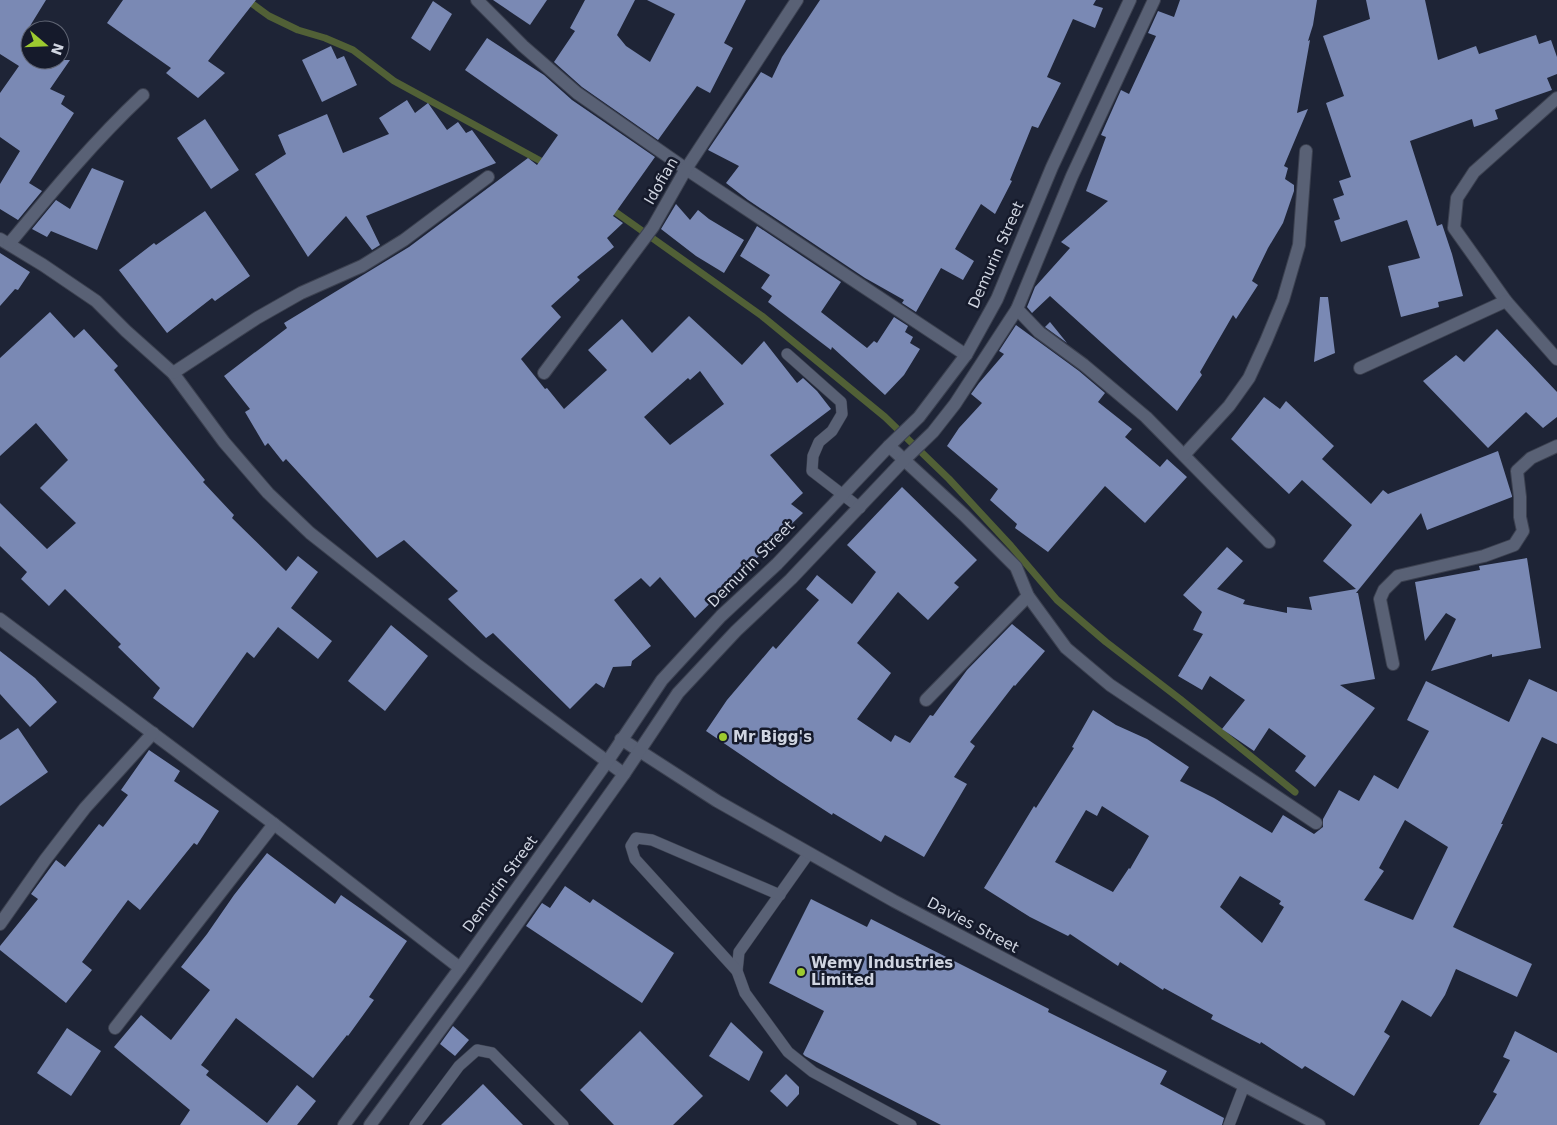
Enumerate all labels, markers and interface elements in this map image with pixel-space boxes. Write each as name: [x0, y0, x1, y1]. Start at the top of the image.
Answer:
north arrow: [20, 20, 70, 70]
text: N: [48, 41, 67, 57]
street label: Idofian: [640, 154, 682, 208]
street label: Demurin Street: [964, 199, 1028, 311]
street label: Demurin Street: [704, 517, 798, 611]
place label: Mr Bigg's: [733, 728, 812, 746]
marker: Mr Bigg's: [717, 731, 729, 743]
street label: Demurin Street: [459, 832, 541, 936]
street label: Davies Street: [924, 893, 1022, 957]
place label: Wemy Industries Limited: [811, 954, 953, 989]
marker: Wemy Industries Limited: [795, 966, 807, 978]

